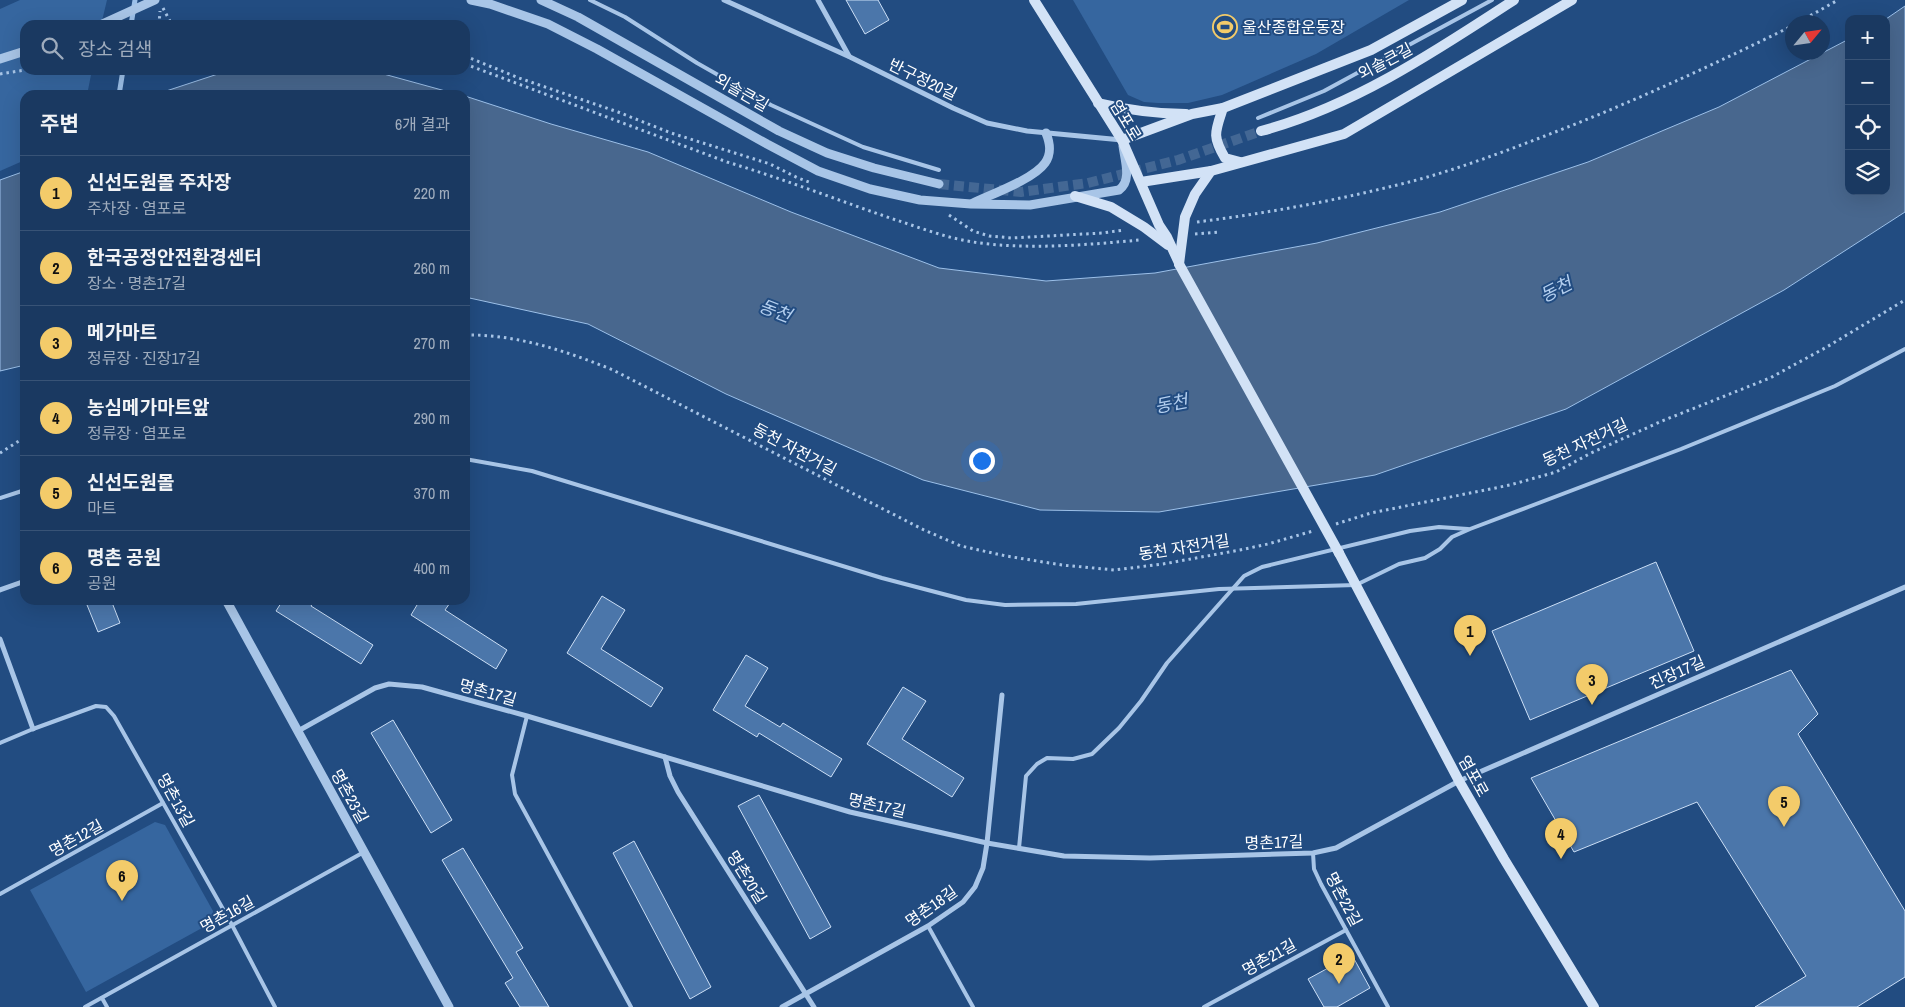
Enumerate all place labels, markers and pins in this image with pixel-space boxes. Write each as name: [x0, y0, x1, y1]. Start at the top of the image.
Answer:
sports icon: 울산종합운동장: [1212, 14, 1238, 40]
place label: 울산종합운동장: [1242, 16, 1345, 38]
pin: 1: [1454, 615, 1486, 656]
pin: 3: [1576, 664, 1608, 705]
pin: 5: [1768, 786, 1800, 827]
pin: 4: [1545, 818, 1577, 859]
pin: 6: [106, 860, 138, 901]
pin: 2: [1323, 943, 1355, 984]

